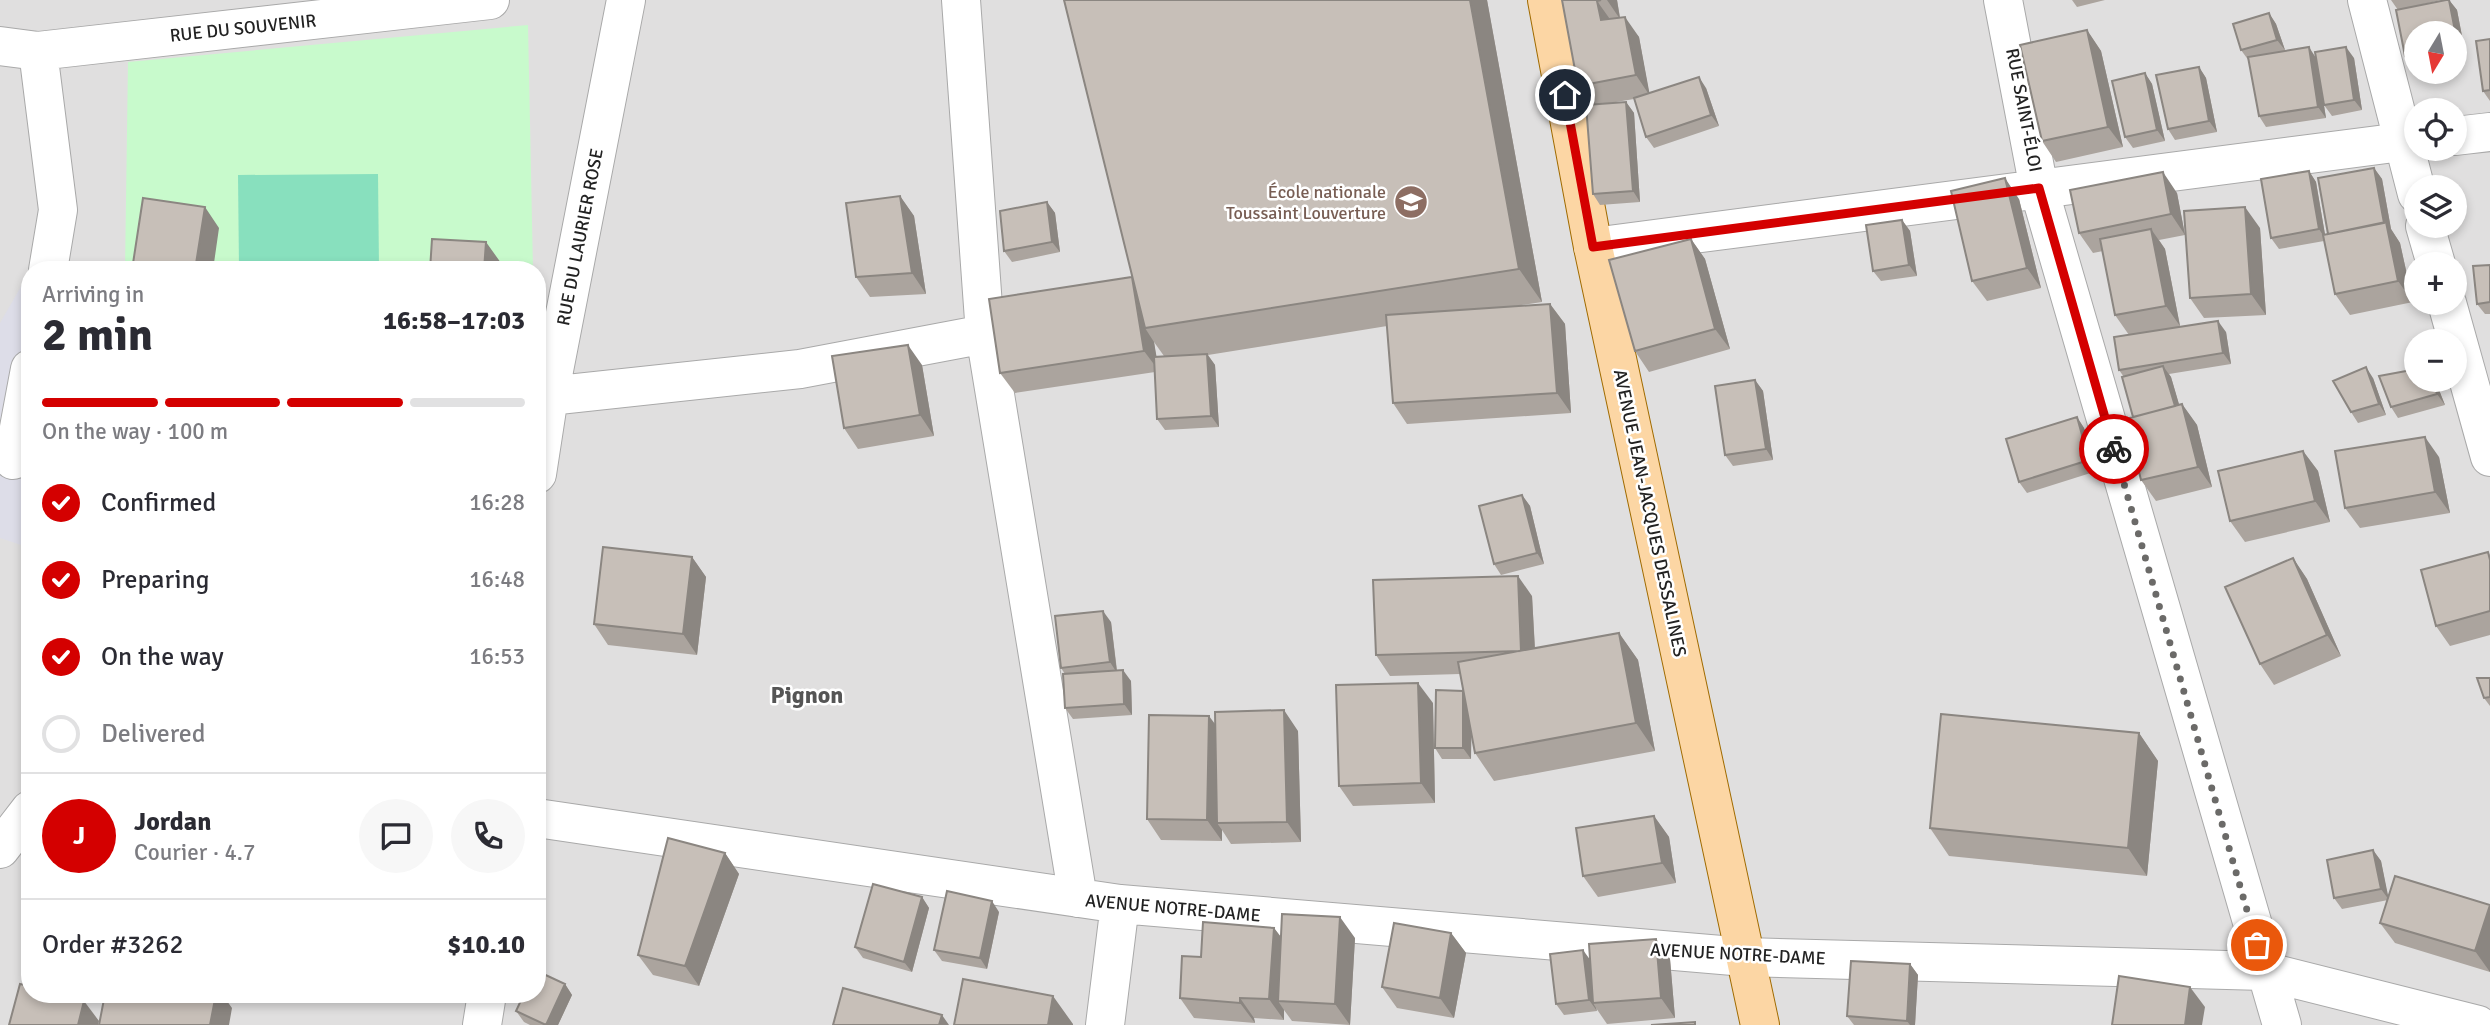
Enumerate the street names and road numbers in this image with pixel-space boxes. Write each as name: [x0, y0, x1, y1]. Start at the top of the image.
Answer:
street label: RUE DU SOUVENIR: [169, 9, 317, 47]
street label: RUE SAINT-ÉLOI: [2001, 46, 2047, 174]
street label: RUE DU LAURIER ROSE: [552, 147, 608, 327]
street label: AVENUE JEAN-JACQUES DESSALINES: [1609, 367, 1691, 659]
street label: AVENUE NOTRE-DAME: [1084, 889, 1262, 927]
street label: AVENUE NOTRE-DAME: [1650, 938, 1826, 970]

